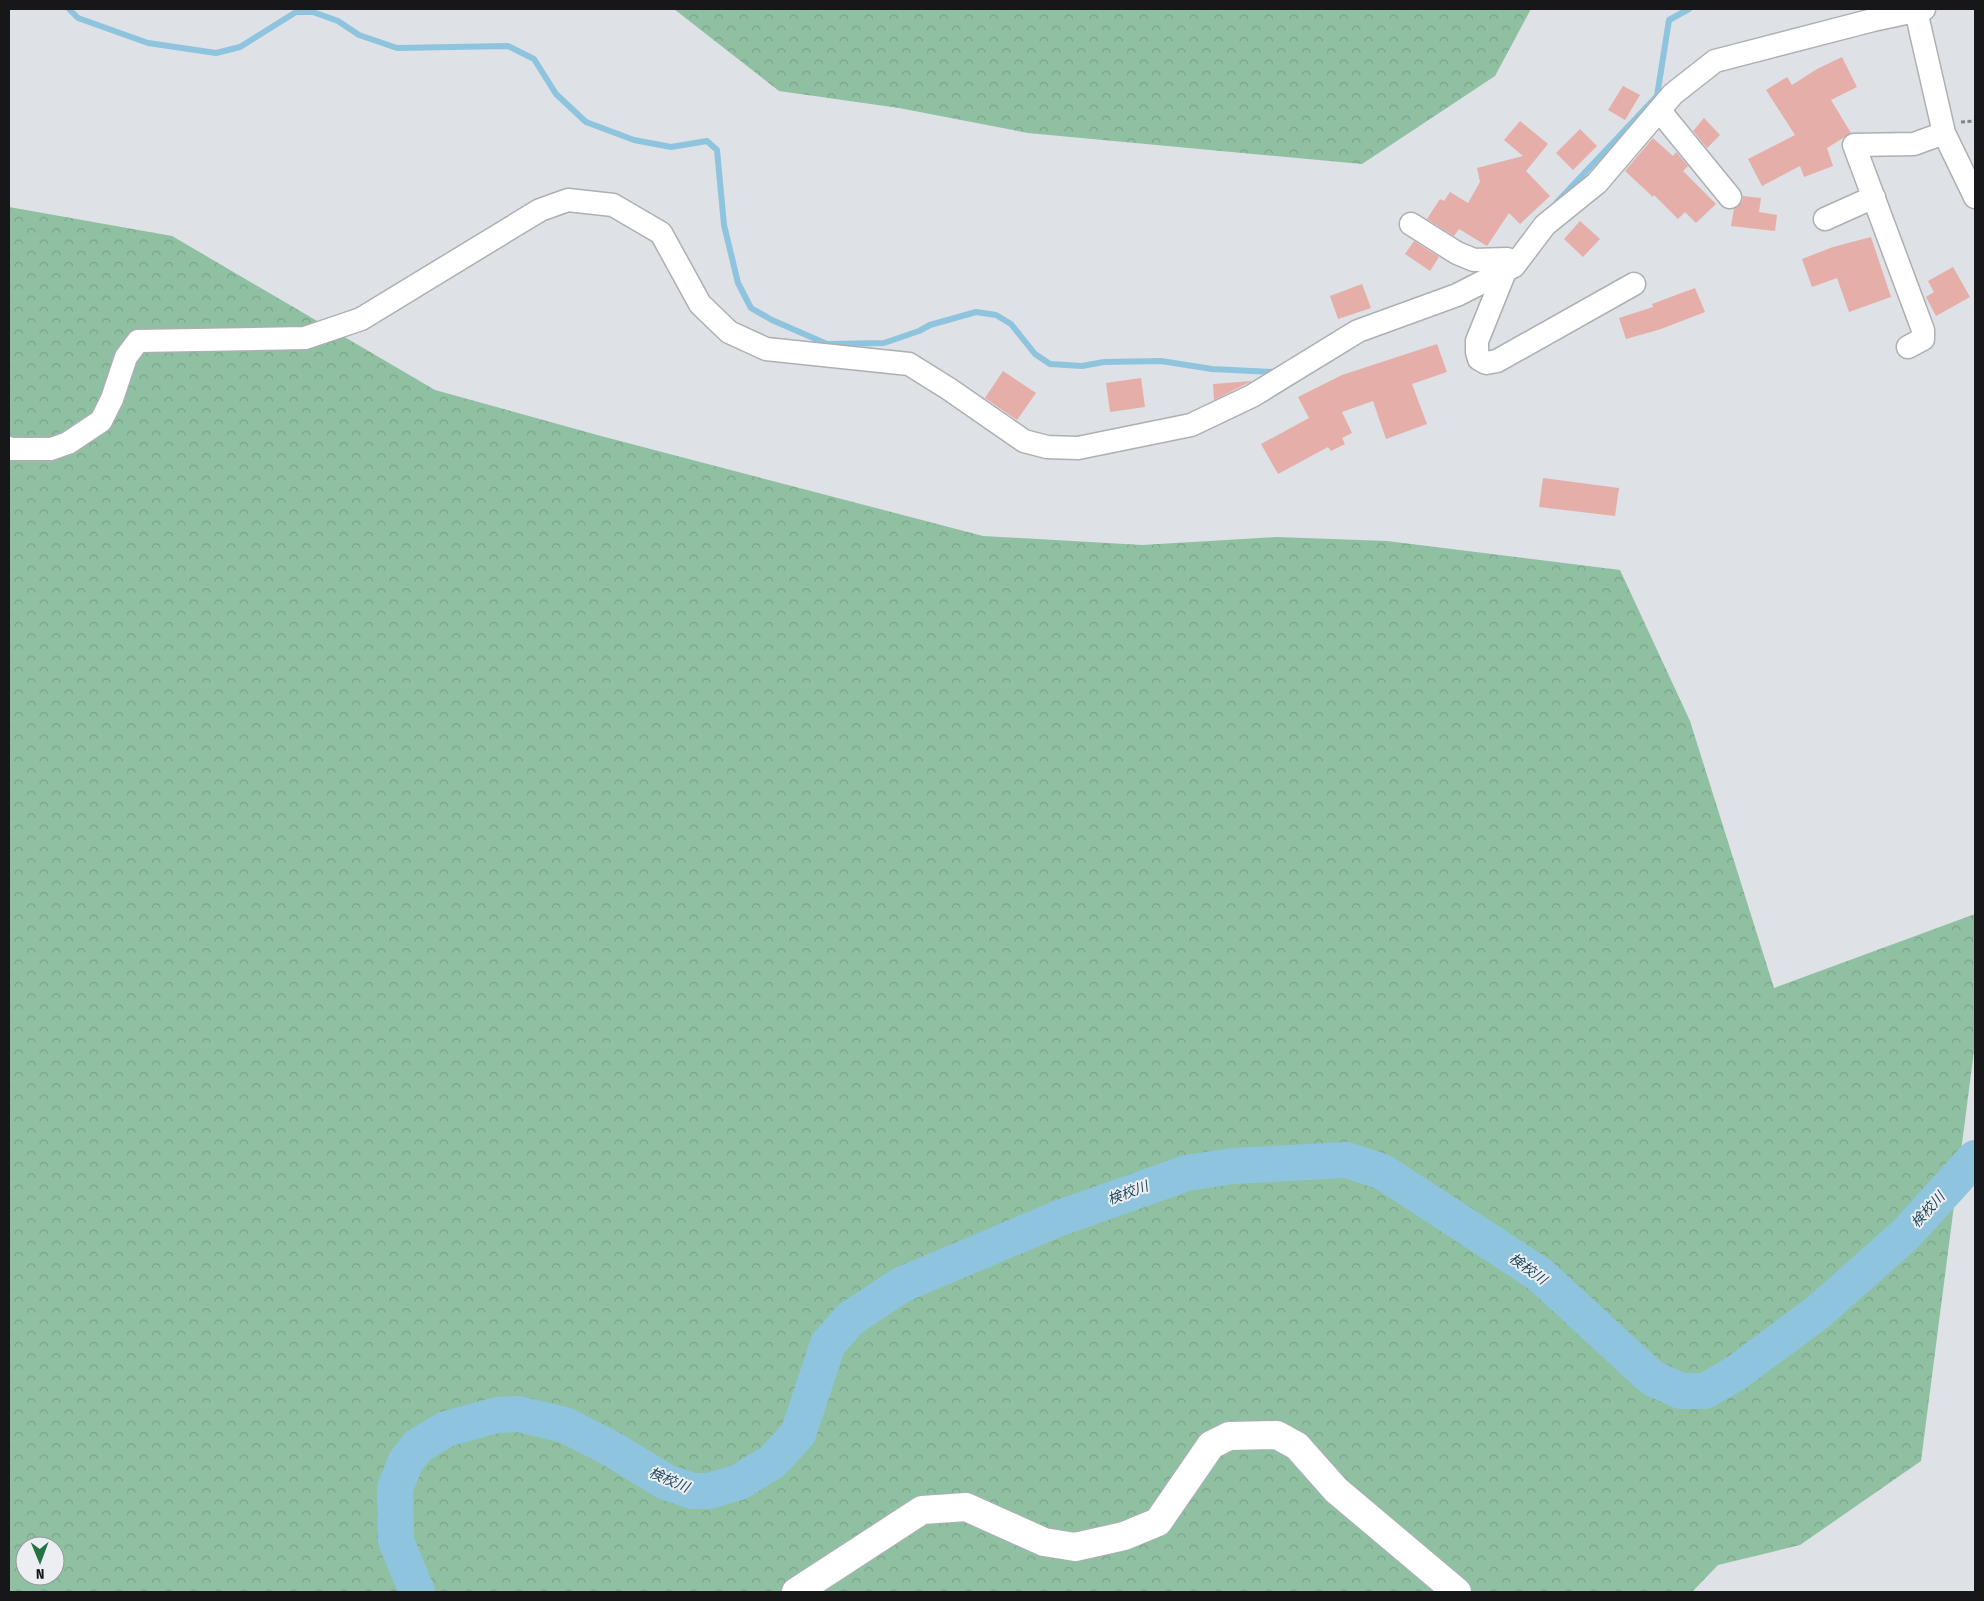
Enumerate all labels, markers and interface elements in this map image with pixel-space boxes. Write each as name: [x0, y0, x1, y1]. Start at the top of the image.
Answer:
water label: 検校川: [1105, 1177, 1153, 1208]
water label: 検校川: [1908, 1187, 1950, 1231]
water label: 検校川: [1506, 1250, 1552, 1289]
water label: 検校川: [646, 1464, 693, 1497]
north arrow: [15, 1536, 65, 1586]
text: N: [36, 1565, 45, 1582]

